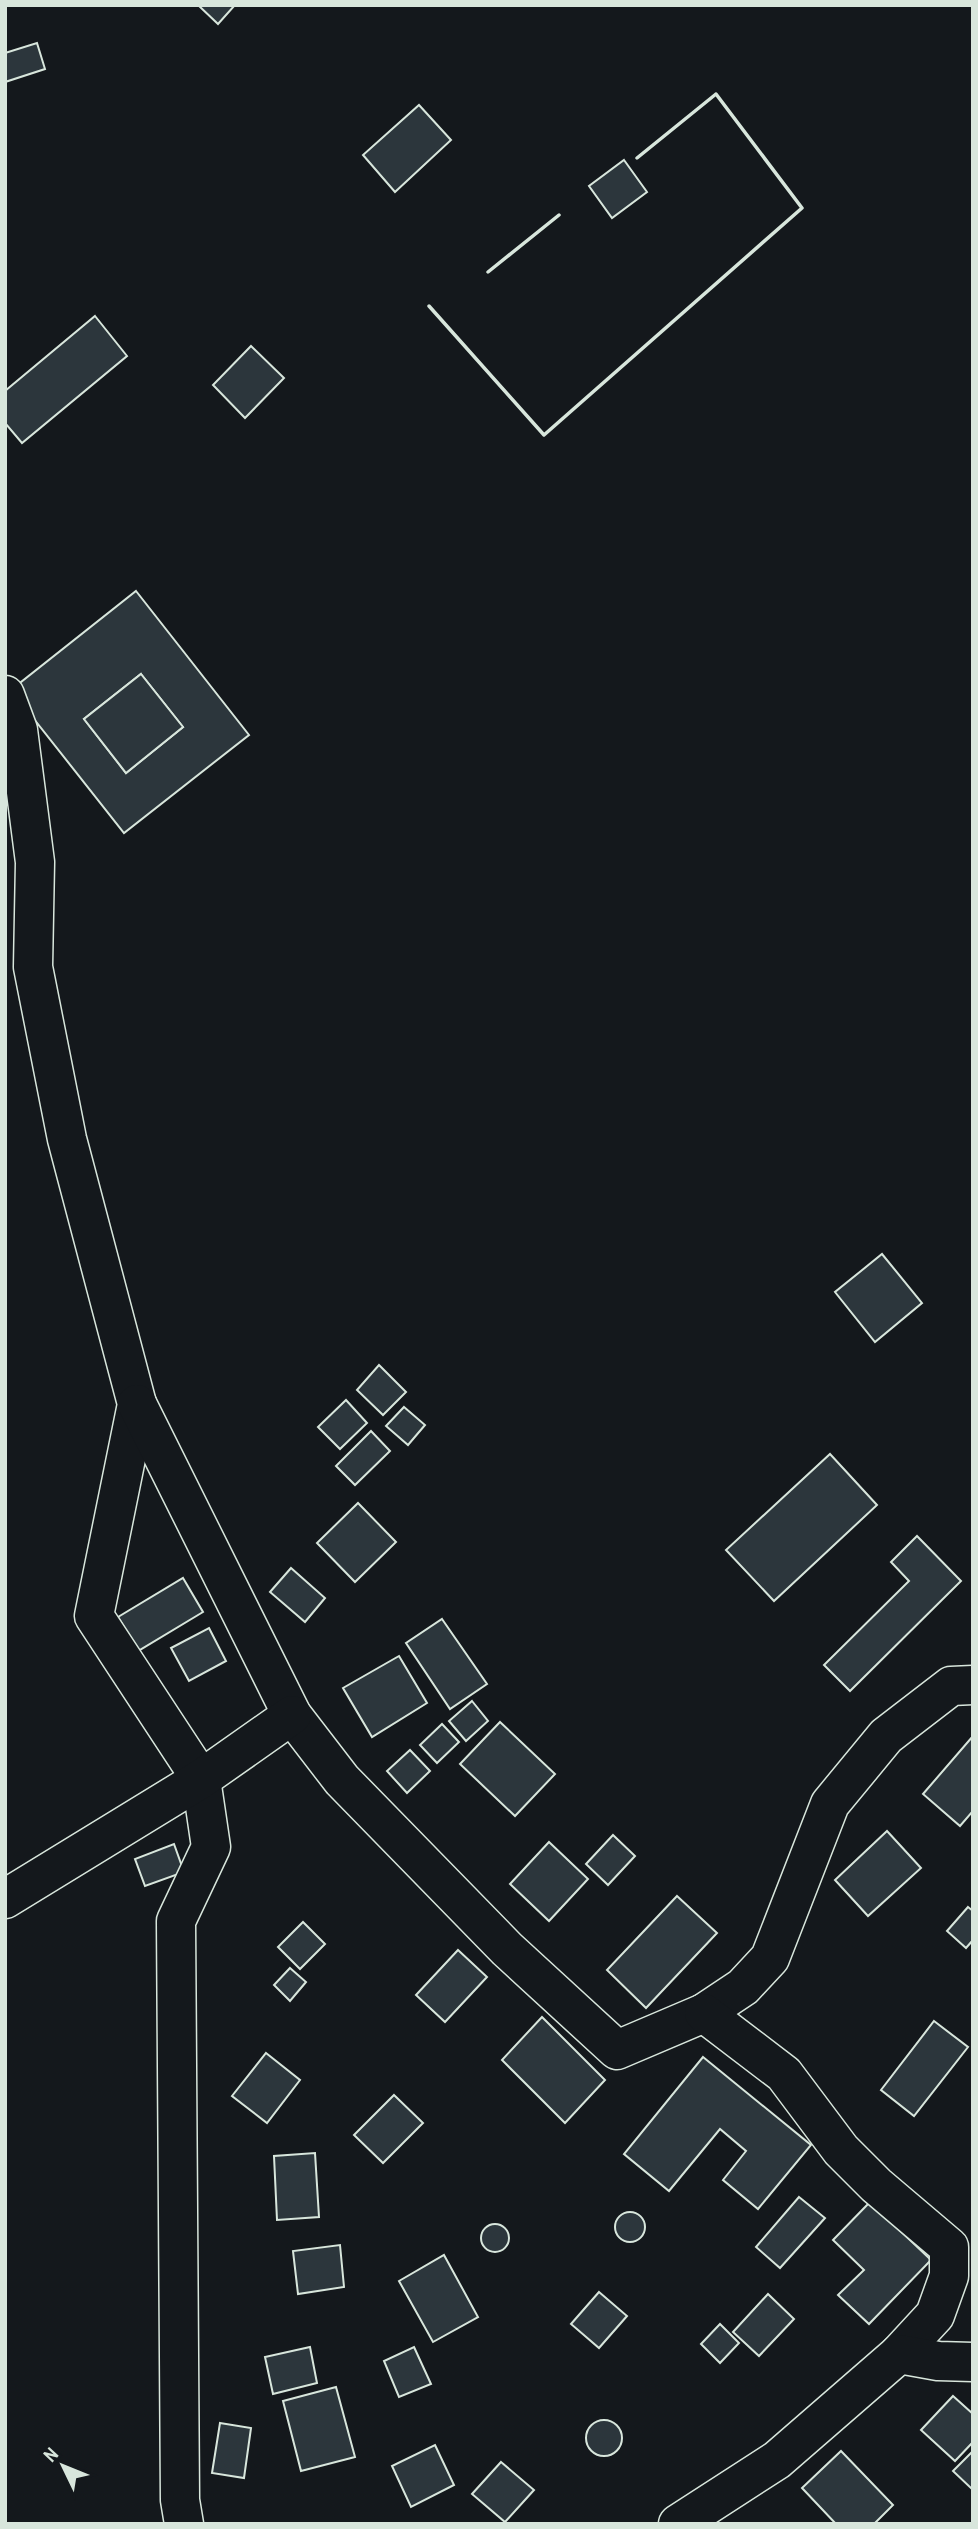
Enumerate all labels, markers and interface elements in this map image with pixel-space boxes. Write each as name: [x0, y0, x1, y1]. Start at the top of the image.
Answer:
north arrow: [28, 2431, 98, 2501]
text: N: [37, 2441, 64, 2467]

